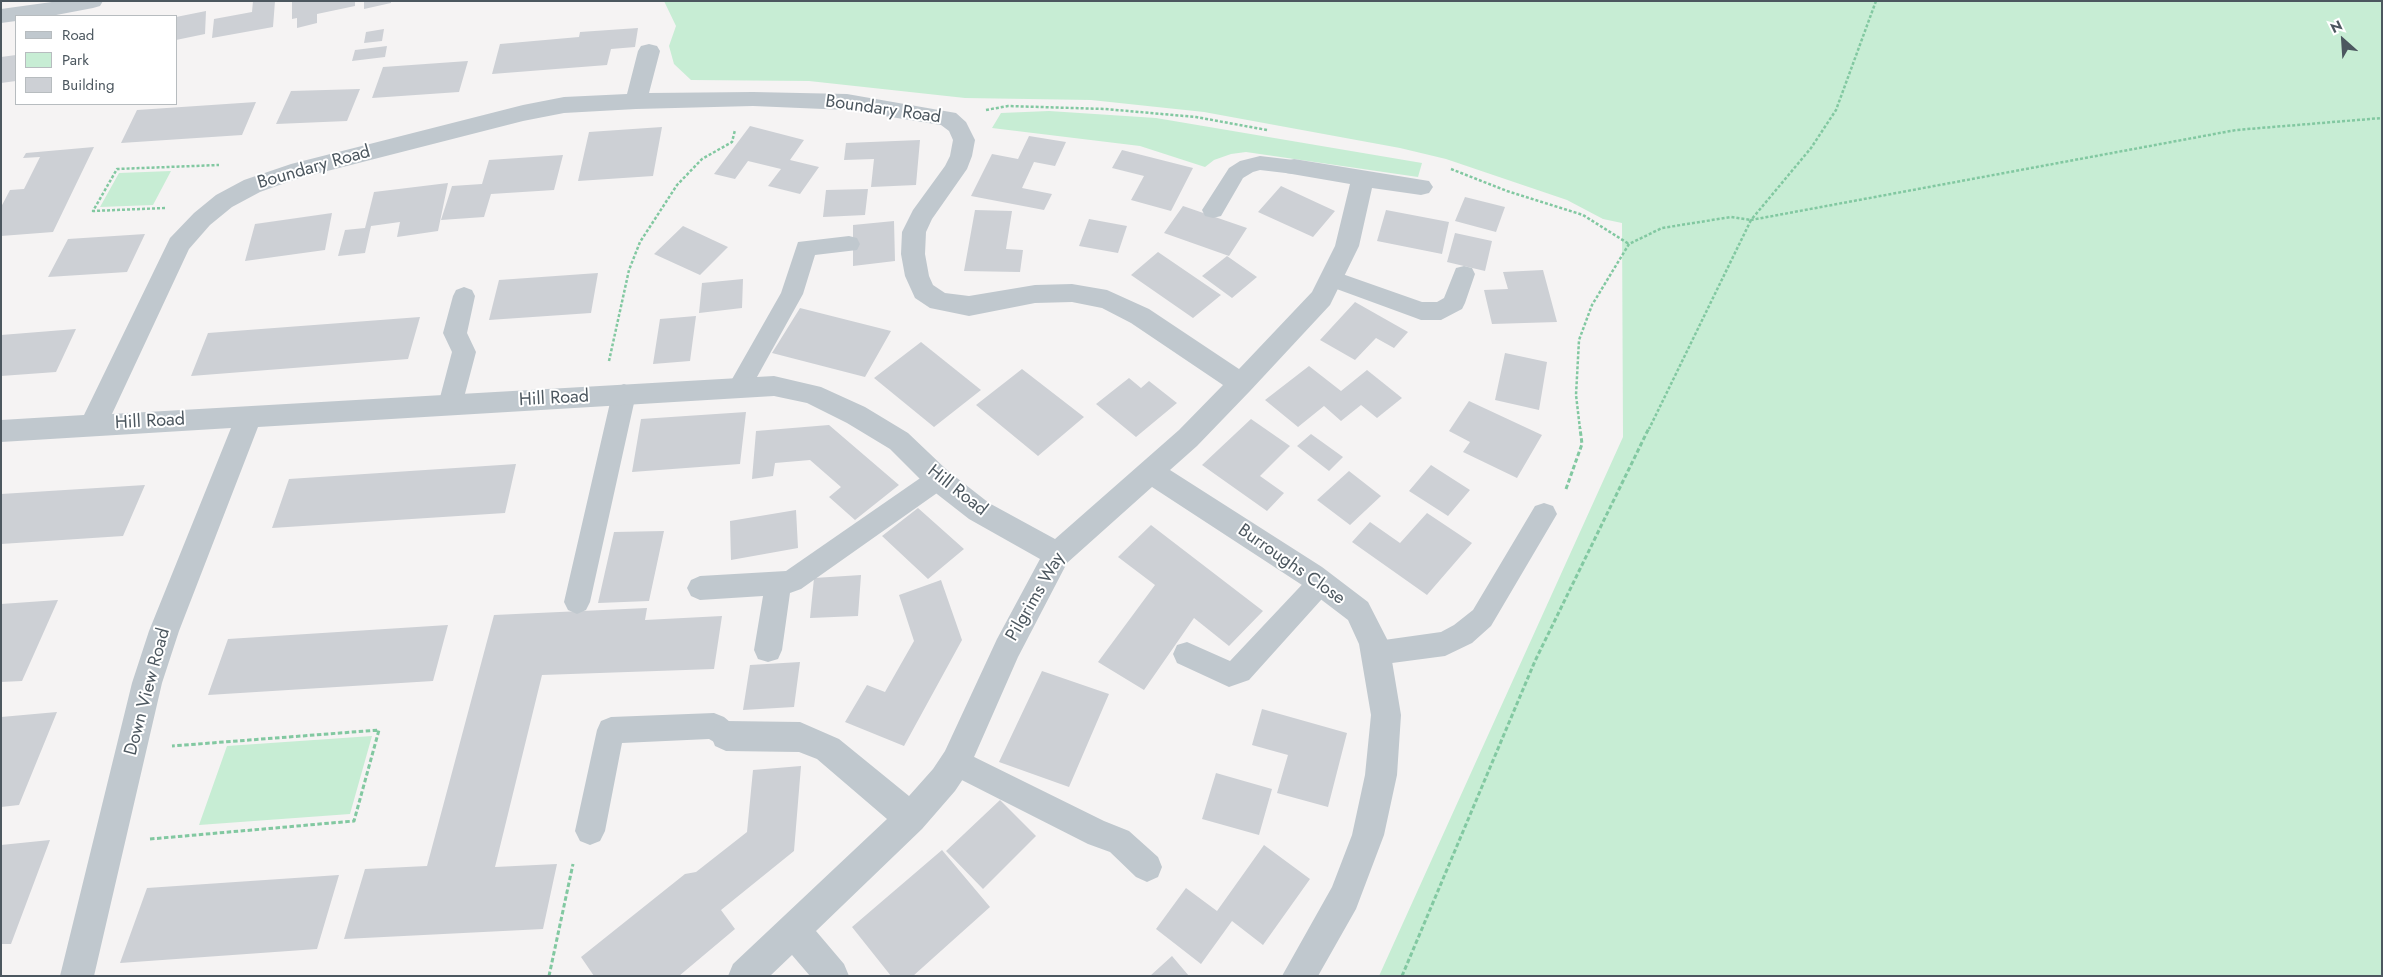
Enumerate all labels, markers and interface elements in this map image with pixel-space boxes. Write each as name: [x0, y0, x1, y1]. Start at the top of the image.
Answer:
legend: [15, 15, 178, 105]
north arrow: [2318, 15, 2368, 65]
text: N: [2327, 15, 2346, 38]
text: Road: [62, 24, 94, 46]
text: Park: [62, 49, 89, 71]
text: Building: [62, 74, 114, 96]
street label: Boundary Road: [824, 91, 942, 129]
street label: Boundary Road: [255, 142, 373, 194]
street label: Hill Road: [518, 386, 590, 412]
street label: Hill Road: [114, 409, 186, 435]
street label: Hill Road: [923, 461, 991, 521]
street label: Burroughs Close: [1233, 520, 1349, 610]
street label: Pilgrims Way: [1002, 549, 1070, 645]
street label: Down View Road: [121, 626, 175, 758]

